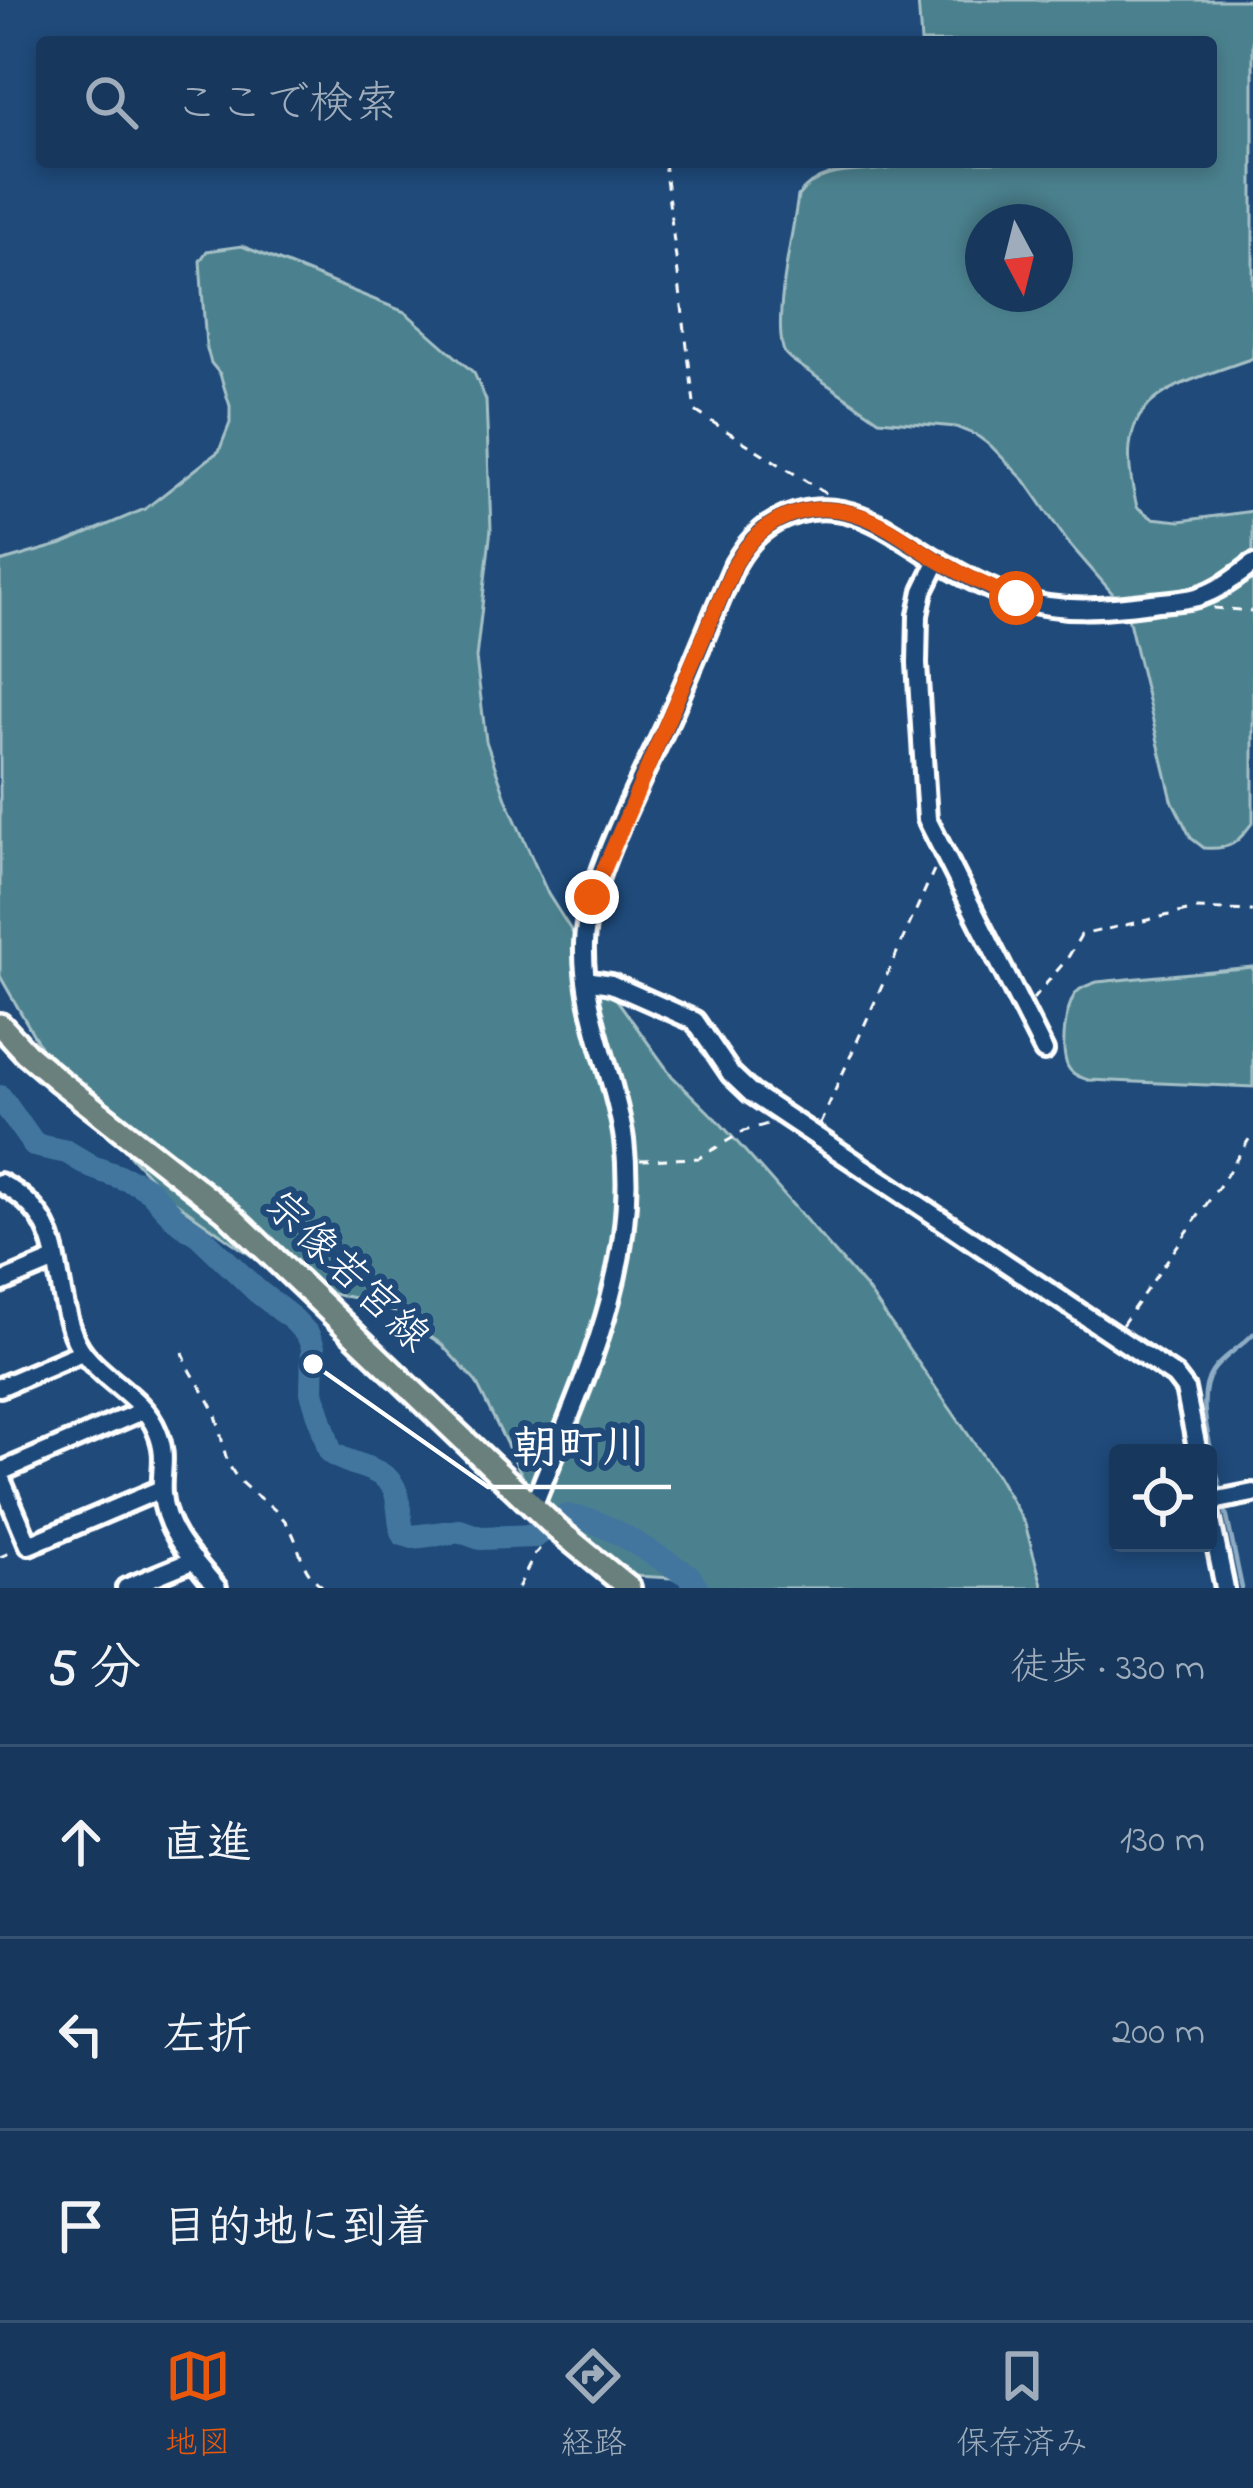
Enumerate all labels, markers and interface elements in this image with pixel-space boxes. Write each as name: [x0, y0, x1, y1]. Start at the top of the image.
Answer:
search box: [36, 36, 1217, 168]
icon: search: [78, 69, 144, 135]
text: ここで検索: [174, 73, 399, 139]
north arrow: [965, 204, 1073, 312]
route start: [989, 571, 1043, 625]
route end: [565, 870, 619, 924]
street label: 宗像若宮線: [249, 1178, 443, 1368]
callout: 朝町川: [488, 1406, 671, 1487]
text: 朝町川: [512, 1418, 648, 1484]
map controls: [1109, 1444, 1217, 1552]
button: locate: [1109, 1444, 1217, 1552]
text: 5 分: [48, 1633, 141, 1708]
text: 徒歩 · 330 m: [1010, 1641, 1205, 1698]
icon: ahead: [48, 1809, 114, 1875]
text: 直進: [162, 1813, 252, 1879]
text: 130 m: [1120, 1813, 1205, 1870]
icon: left: [48, 2001, 114, 2067]
text: 左折: [162, 2005, 252, 2071]
text: 200 m: [1112, 2005, 1205, 2062]
icon: arrive: [48, 2193, 114, 2259]
text: 目的地に到着: [162, 2197, 432, 2263]
tab: 地図: [165, 2343, 231, 2469]
tab: 経路: [560, 2343, 626, 2469]
tab: 保存済み: [956, 2343, 1088, 2469]

